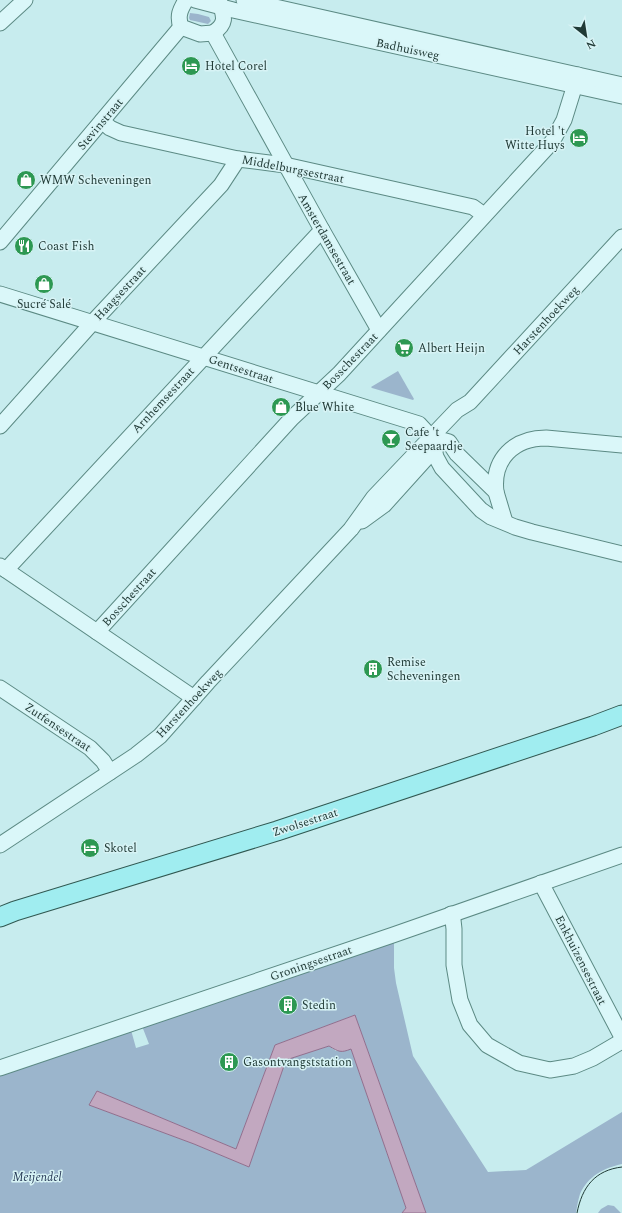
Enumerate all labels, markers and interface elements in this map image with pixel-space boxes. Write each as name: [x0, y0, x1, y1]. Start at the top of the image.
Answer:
north arrow: [566, 16, 606, 56]
street label: Badhuisweg: [374, 33, 441, 65]
text: N: [583, 35, 599, 54]
hotel icon: Hotel Corel: [180, 55, 202, 77]
place label: Hotel Corel: [205, 57, 267, 76]
street label: Stevinstraat: [73, 94, 128, 155]
place label: Hotel 't Witte Huys: [505, 122, 565, 155]
hotel icon: Hotel 't Witte Huys: [568, 127, 590, 149]
street label: Middelburgsestraat: [240, 150, 346, 189]
shop icon: WMW Scheveningen: [15, 169, 37, 191]
place label: WMW Scheveningen: [40, 171, 152, 190]
street label: Amsterdamsestraat: [292, 190, 361, 289]
restaurant icon: Coast Fish: [13, 235, 35, 257]
place label: Coast Fish: [38, 237, 95, 256]
street label: Haagsestraat: [90, 262, 151, 325]
shop icon: Sucré Salé: [33, 273, 55, 295]
street label: Harstenhoekweg: [509, 281, 584, 360]
place label: Sucré Salé: [17, 295, 71, 314]
street label: Bosschestraat: [318, 328, 383, 394]
supermarket icon: Albert Heijn: [393, 337, 415, 359]
place label: Albert Heijn: [418, 339, 485, 358]
street label: Gentsestraat: [206, 350, 276, 389]
street label: Arnhemsestraat: [127, 363, 199, 438]
shop icon: Blue White: [270, 396, 292, 418]
place label: Blue White: [295, 398, 355, 417]
place label: Cafe 't Seepaardje: [405, 423, 463, 456]
bar icon: Cafe 't Seepaardje: [380, 428, 402, 450]
street label: Bosschestraat: [98, 564, 161, 631]
place label: Remise Scheveningen: [387, 653, 461, 686]
building icon: Remise Scheveningen: [362, 658, 384, 680]
street label: Harstenhoekweg: [152, 664, 227, 743]
street label: Zutfensestraat: [21, 698, 95, 757]
street label: Zwolsestraat: [270, 803, 340, 842]
hotel icon: Skotel: [79, 837, 101, 859]
place label: Skotel: [104, 839, 137, 858]
street label: Enkhuizensestraat: [550, 912, 611, 1008]
street label: Groningsestraat: [268, 941, 355, 986]
building icon: Stedin: [277, 994, 299, 1016]
place label: Stedin: [302, 996, 336, 1015]
building icon: Gasontvangststation: [218, 1051, 240, 1073]
place label: Gasontvangststation: [243, 1053, 352, 1072]
park label: Meijendel: [12, 1168, 62, 1187]

